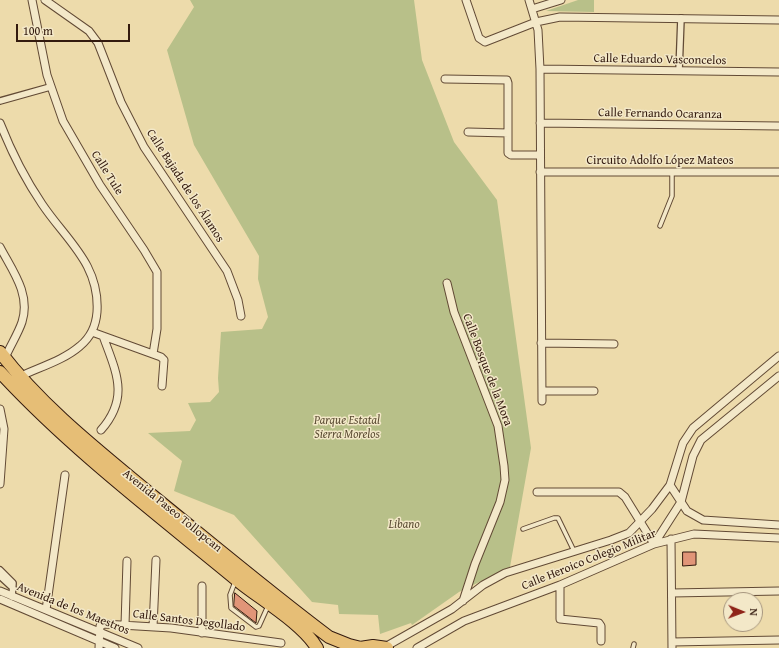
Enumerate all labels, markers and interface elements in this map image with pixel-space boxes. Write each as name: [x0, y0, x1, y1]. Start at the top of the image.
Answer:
scale bar: [18, 16, 132, 42]
text: 100 m: [23, 22, 53, 39]
street label: Calle Eduardo Vasconcelos: [593, 52, 727, 68]
street label: Calle Fernando Ocaranza: [598, 106, 722, 122]
street label: Calle Bajada de los Álamos: [143, 127, 227, 245]
street label: Calle Tule: [88, 148, 126, 198]
street label: Circuito Adolfo López Mateos: [587, 154, 733, 168]
street label: Calle Bosque de la Mora: [459, 312, 515, 428]
park label: Parque Estatal Sierra Morelos: [314, 414, 380, 442]
street label: Avenida Paseo Tollopcan: [119, 467, 225, 555]
park label: Libano: [388, 518, 420, 532]
street label: Calle Heroico Colegio Militar: [520, 526, 658, 594]
street label: Avenida de los Maestros: [15, 580, 131, 638]
north arrow: [723, 592, 763, 632]
street label: Calle Santos Degollado: [132, 607, 246, 635]
text: N: [746, 608, 762, 616]

